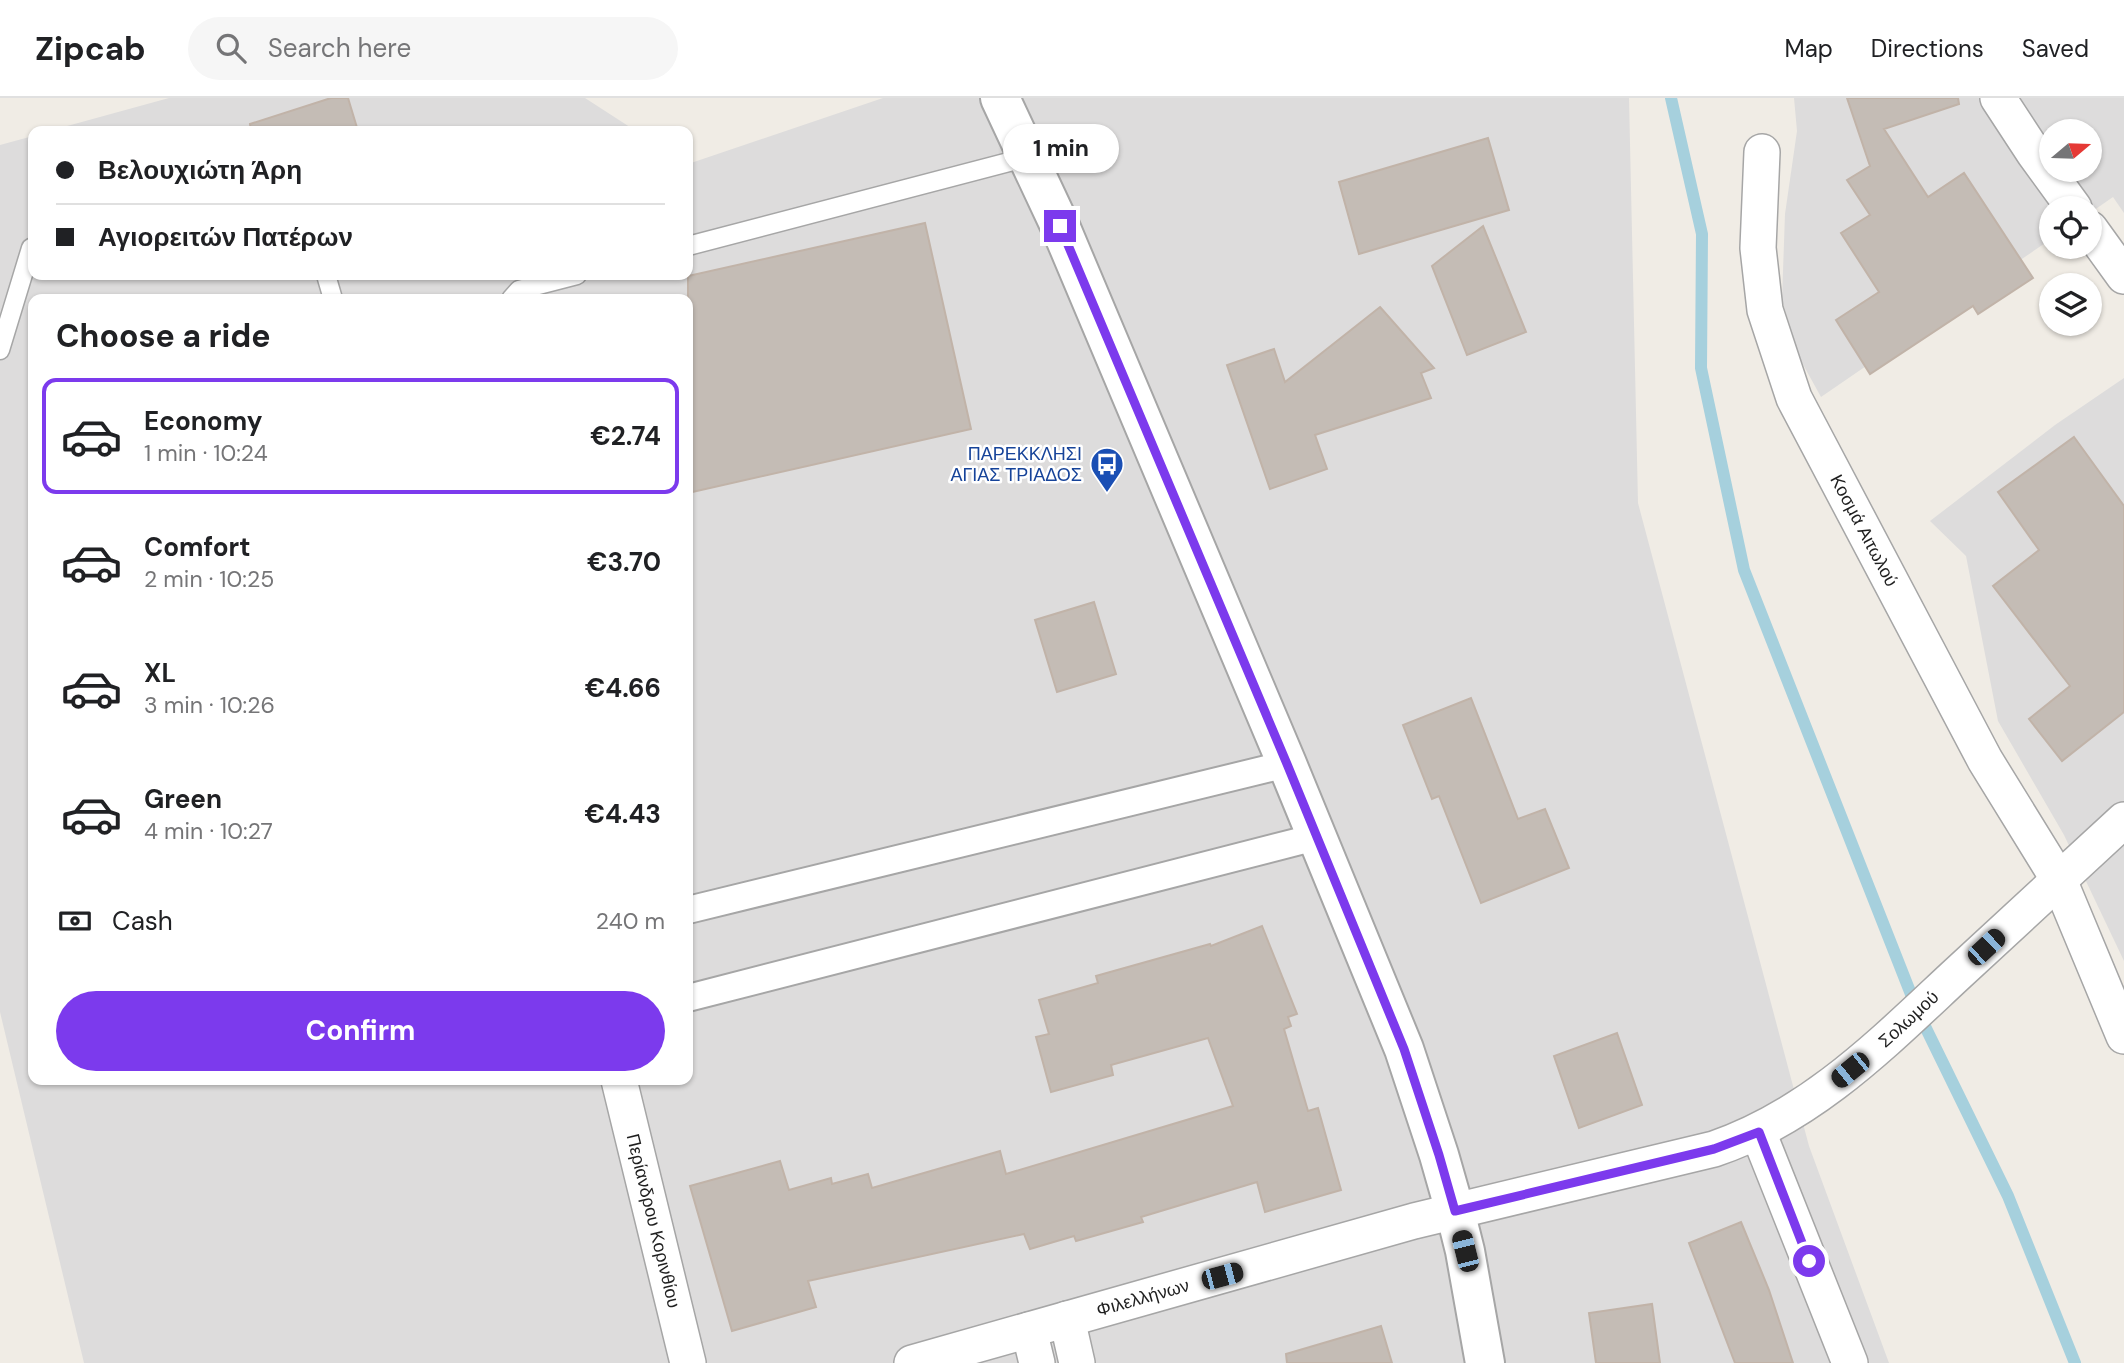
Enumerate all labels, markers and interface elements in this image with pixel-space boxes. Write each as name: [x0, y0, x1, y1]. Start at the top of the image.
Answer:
search box: [188, 17, 678, 80]
text: Zipcab: [35, 27, 146, 70]
icon: search: [212, 29, 250, 67]
text: Search here: [268, 31, 411, 65]
text: Map: [1785, 33, 1833, 64]
text: Directions: [1871, 33, 1984, 64]
text: Saved: [2022, 33, 2089, 64]
north arrow: [2039, 119, 2102, 182]
map controls: [2039, 119, 2102, 336]
callout: 1 min: [1002, 124, 1118, 174]
text: 1 min: [1033, 133, 1089, 163]
text: Βελουχιώτη Άρη: [98, 153, 302, 187]
button: locate: [2039, 196, 2102, 259]
route end: [1044, 210, 1076, 242]
text: Αγιορειτών Πατέρων: [98, 220, 353, 254]
button: layers: [2039, 273, 2102, 336]
text: Choose a ride: [56, 315, 271, 357]
text: Economy: [144, 404, 262, 438]
icon: car: [60, 405, 123, 468]
text: €2.74: [590, 419, 661, 453]
text: 1 min · 10:24: [144, 438, 268, 468]
place label: ΠΑΡΕΚΚΛΗΣΙ ΑΓΙΑΣ ΤΡΙΑΔΟΣ: [950, 442, 1082, 487]
bus stop icon: ΠΑΡΕΚΚΛΗΣΙ ΑΓΙΑΣ ΤΡΙΑΔΟΣ: [1088, 445, 1126, 494]
street label: Κοσμά Αιτωλού: [1824, 470, 1903, 591]
text: Comfort: [144, 530, 250, 564]
icon: car: [60, 531, 123, 594]
text: €3.70: [587, 545, 661, 579]
text: 2 min · 10:25: [144, 564, 274, 594]
text: XL: [144, 656, 176, 690]
icon: car: [60, 657, 123, 720]
text: €4.66: [585, 671, 661, 705]
text: 3 min · 10:26: [144, 690, 275, 720]
text: Green: [144, 782, 222, 816]
icon: car: [60, 783, 123, 846]
text: €4.43: [584, 797, 661, 831]
text: 4 min · 10:27: [144, 816, 273, 846]
icon: cash: [56, 902, 94, 940]
text: Cash: [112, 904, 173, 938]
text: 240 m: [596, 906, 665, 936]
car: [1964, 925, 2009, 969]
street label: Σολωμού: [1873, 985, 1944, 1053]
button: Confirm: [56, 991, 665, 1071]
car: [1828, 1049, 1873, 1091]
street label: Περίανδρου Κορινθίου: [621, 1131, 686, 1310]
car: [1450, 1228, 1481, 1274]
route start: [1793, 1245, 1825, 1277]
car: [1199, 1260, 1246, 1292]
street label: Φιλελλήνων: [1094, 1273, 1192, 1322]

